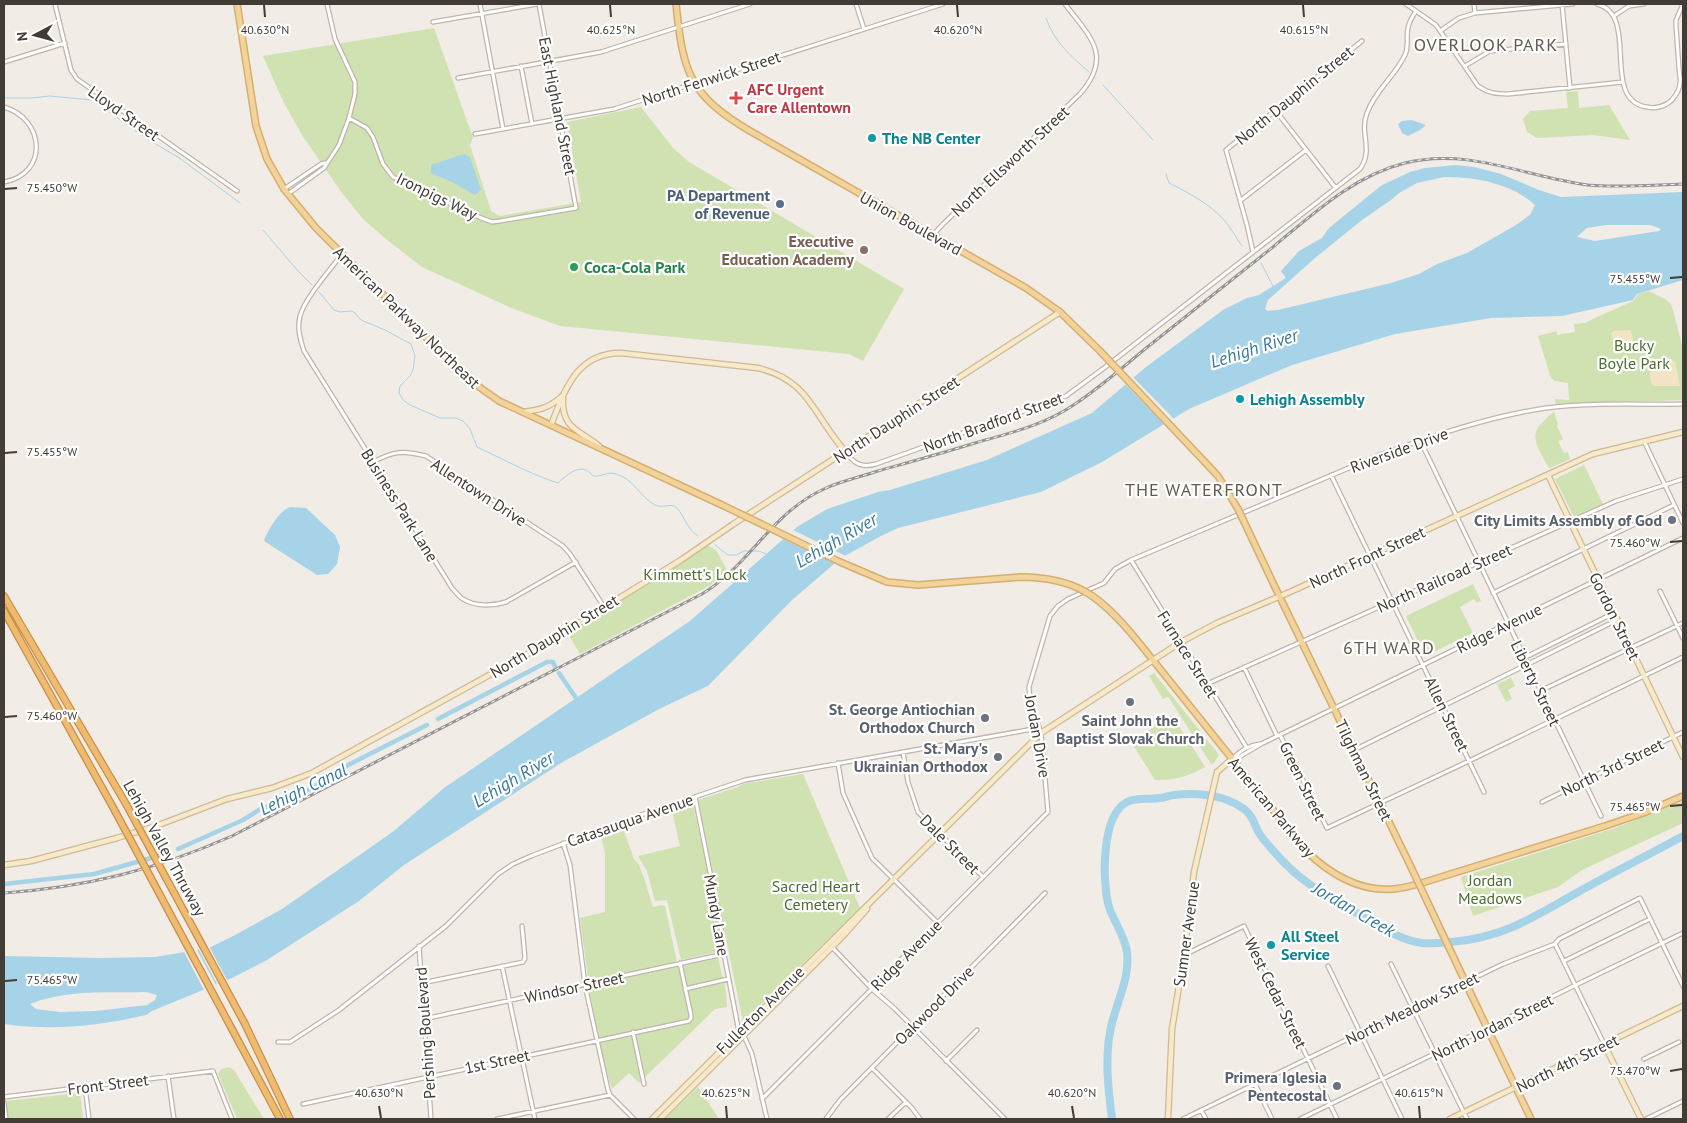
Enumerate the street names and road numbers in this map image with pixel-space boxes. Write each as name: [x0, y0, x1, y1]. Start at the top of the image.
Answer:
street label: East Highland Street: [535, 35, 581, 177]
street label: North Dauphin Street: [1231, 41, 1358, 149]
street label: North Fenwick Street: [639, 46, 783, 110]
street label: Lloyd Street: [84, 81, 164, 145]
street label: North Ellsworth Street: [947, 101, 1073, 221]
street label: Ironpigs Way: [393, 168, 481, 224]
street label: Union Boulevard: [856, 187, 966, 259]
street label: American Parkway Northeast: [329, 242, 485, 393]
street label: North Dauphin Street: [829, 370, 963, 467]
street label: North Bradford Street: [920, 387, 1066, 457]
street label: Riverside Drive: [1347, 423, 1451, 477]
street label: Business Park Lane: [357, 445, 443, 565]
street label: Allentown Drive: [427, 454, 531, 530]
street label: North Front Street: [1306, 521, 1429, 593]
street label: North Railroad Street: [1373, 539, 1515, 617]
street label: Gordon Street: [1585, 569, 1645, 664]
street label: North Dauphin Street: [486, 589, 622, 682]
street label: Ridge Avenue: [1453, 599, 1545, 657]
street label: Furnace Street: [1153, 607, 1223, 702]
street label: Liberty Street: [1507, 637, 1566, 730]
street label: Allen Street: [1420, 673, 1474, 755]
street label: Jordan Drive: [1021, 692, 1055, 779]
street label: Tilghman Street: [1331, 716, 1397, 824]
street label: North 3rd Street: [1557, 733, 1667, 800]
street label: Green Street: [1275, 738, 1331, 824]
street label: American Parkway: [1224, 753, 1320, 862]
street label: Lehigh Valley Thruway: [119, 776, 211, 920]
street label: Catasauqua Avenue: [564, 789, 696, 851]
street label: Dale Street: [916, 810, 984, 878]
street label: Mundy Lane: [700, 873, 734, 957]
street label: Sumner Avenue: [1169, 880, 1203, 988]
street label: Ridge Avenue: [866, 915, 946, 995]
street label: West Cedar Street: [1240, 934, 1312, 1052]
street label: Oakwood Drive: [890, 961, 978, 1049]
street label: Fullerton Avenue: [712, 962, 808, 1058]
street label: Pershing Boulevard: [410, 966, 440, 1100]
street label: Windsor Street: [523, 967, 626, 1007]
street label: North Meadow Street: [1342, 967, 1482, 1049]
street label: North Jordan Street: [1428, 989, 1557, 1065]
street label: North 4th Street: [1512, 1029, 1622, 1096]
street label: 1st Street: [463, 1044, 532, 1078]
street label: Front Street: [66, 1069, 150, 1099]

